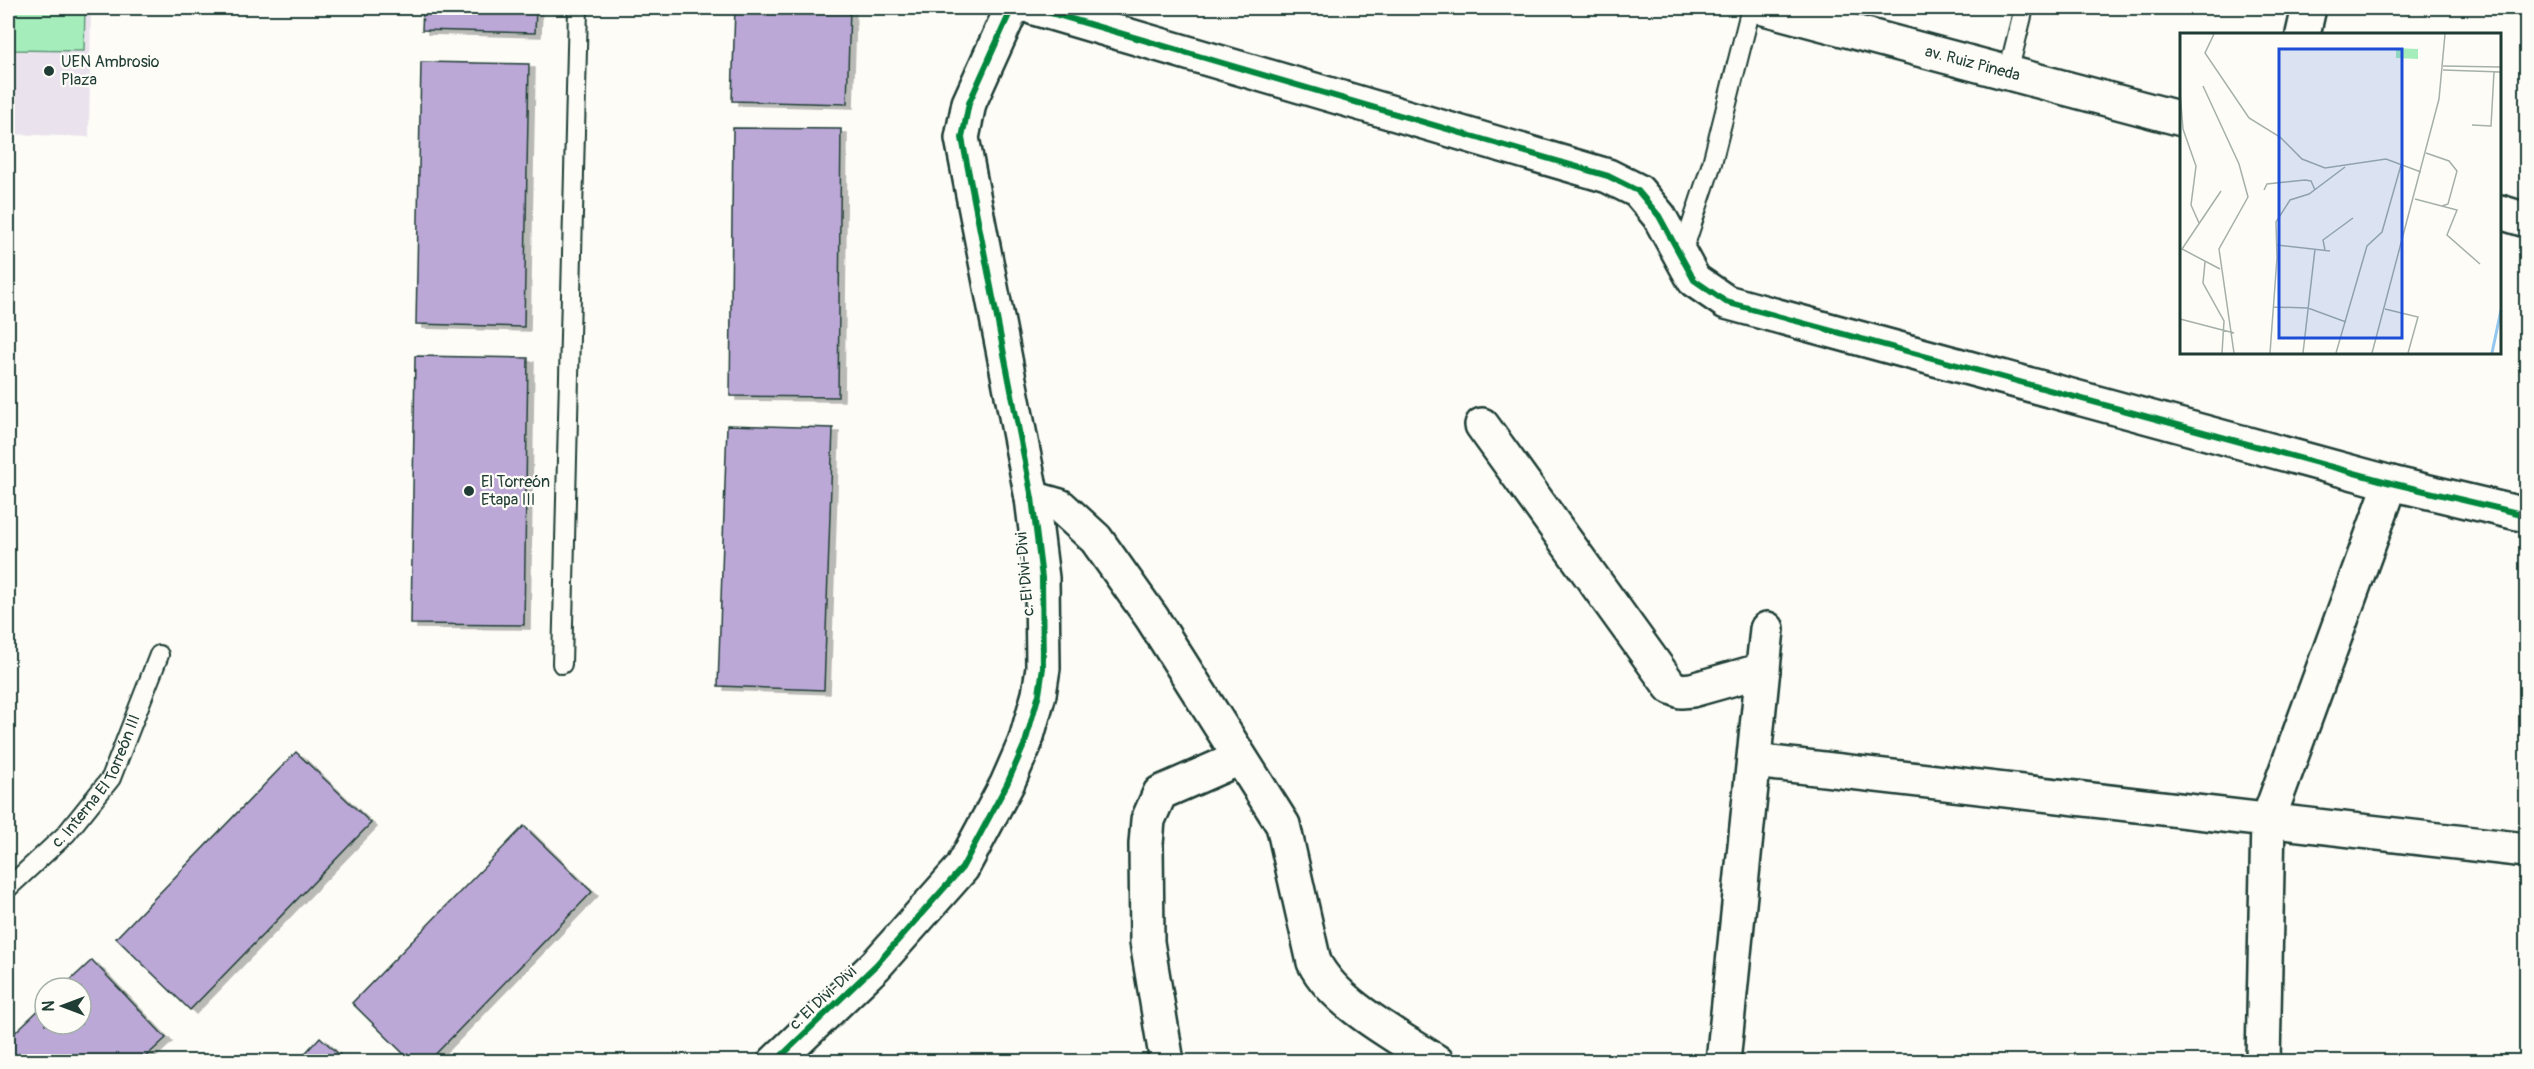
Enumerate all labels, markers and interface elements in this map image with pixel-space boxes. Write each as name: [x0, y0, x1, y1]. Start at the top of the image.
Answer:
inset map: [2180, 33, 2501, 354]
street label: av. Ruiz Pineda: [1923, 41, 2022, 86]
place label: UEN Ambrosio Plaza: [61, 52, 160, 90]
marker: UEN Ambrosio Plaza: [42, 64, 56, 78]
place label: El Torreón Etapa III: [481, 472, 550, 510]
marker: El Torreón Etapa III: [462, 484, 476, 498]
street label: c. El Divi-Divi: [1011, 531, 1039, 617]
street label: c. Interna El Torreón III: [48, 712, 145, 852]
street label: c. El Divi-Divi: [785, 962, 861, 1034]
north arrow: [33, 976, 93, 1036]
text: N: [39, 1000, 59, 1011]

